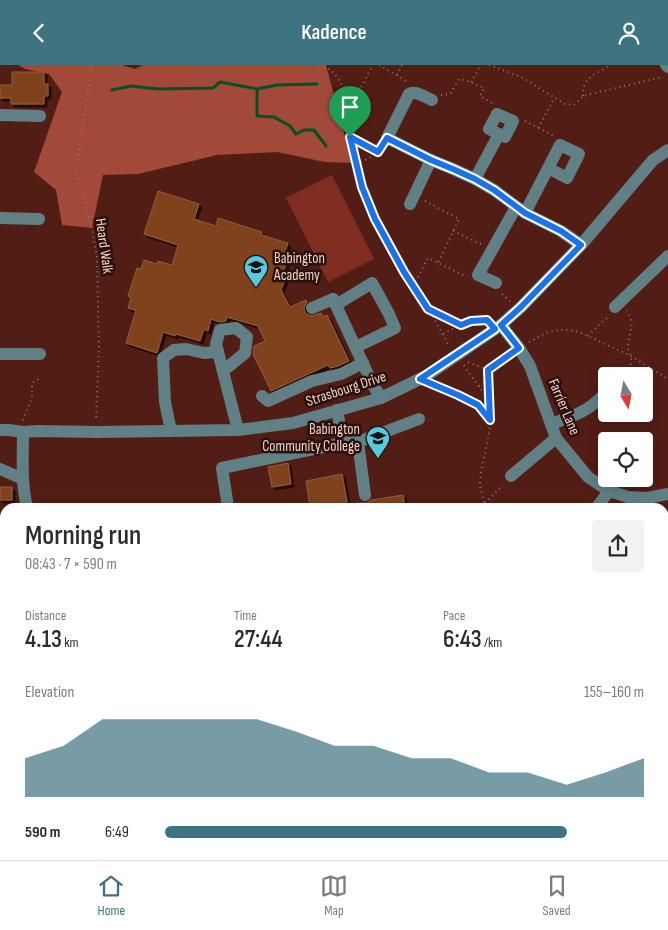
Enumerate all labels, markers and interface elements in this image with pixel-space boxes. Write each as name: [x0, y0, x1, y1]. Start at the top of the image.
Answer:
icon: back: [25, 19, 53, 47]
text: Kadence: [301, 19, 367, 46]
icon: person: [615, 19, 643, 47]
pin: [329, 86, 371, 137]
icon: arrive: [336, 93, 364, 121]
street label: Heard Walk: [91, 217, 117, 275]
place label: Babington Academy: [273, 249, 325, 285]
school or university icon: Babington Academy: [243, 254, 269, 288]
street label: Strasbourg Drive: [303, 367, 389, 411]
north arrow: [598, 367, 652, 423]
map controls: [598, 367, 653, 487]
street label: Farrier Lane: [544, 376, 584, 438]
place label: Babington Community College: [262, 420, 360, 456]
school or university icon: Babington Community College: [365, 425, 391, 459]
button: locate: [598, 432, 653, 487]
text: Morning run: [25, 519, 141, 552]
button: share: [592, 520, 644, 572]
text: 08:43 · 7 × 590 m: [25, 555, 117, 574]
text: Distance: [25, 607, 66, 624]
text: Time: [234, 607, 257, 624]
text: Pace: [443, 607, 465, 624]
text: 4.13: [25, 624, 62, 655]
text: 27:44: [234, 624, 283, 655]
text: 6:43: [443, 624, 482, 655]
text: km: [62, 634, 78, 651]
text: /km: [482, 634, 502, 651]
text: Elevation: [25, 683, 74, 702]
text: 155–160 m: [584, 683, 644, 702]
text: 590 m: [25, 823, 60, 842]
text: 6:49: [105, 823, 129, 842]
tab: Home: [97, 872, 125, 919]
tab: Map: [320, 872, 348, 919]
tab: Saved: [543, 872, 571, 919]

